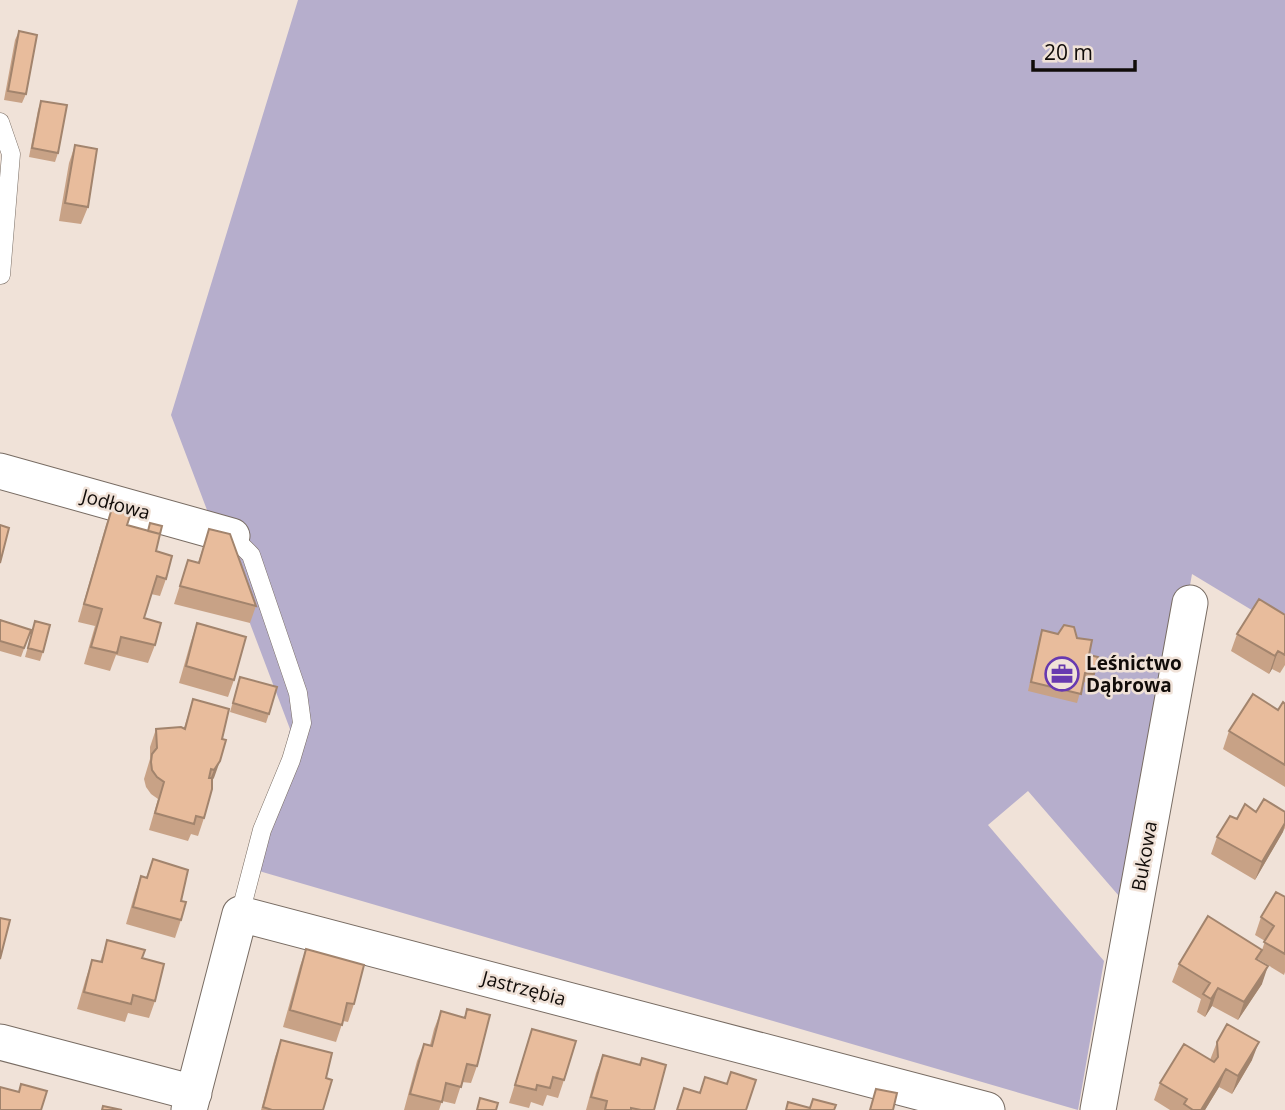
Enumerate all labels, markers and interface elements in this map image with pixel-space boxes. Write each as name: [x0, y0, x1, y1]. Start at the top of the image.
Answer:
scale bar: [1033, 28, 1134, 72]
text: 20 m: [1044, 38, 1093, 66]
street label: Jodłowa: [77, 482, 153, 526]
place label: Leśnictwo Dąbrowa: [1086, 650, 1182, 698]
office icon: Leśnictwo Dąbrowa: [1043, 655, 1081, 693]
street label: Bukowa: [1125, 819, 1163, 893]
street label: Jastrzębia: [477, 964, 569, 1012]

